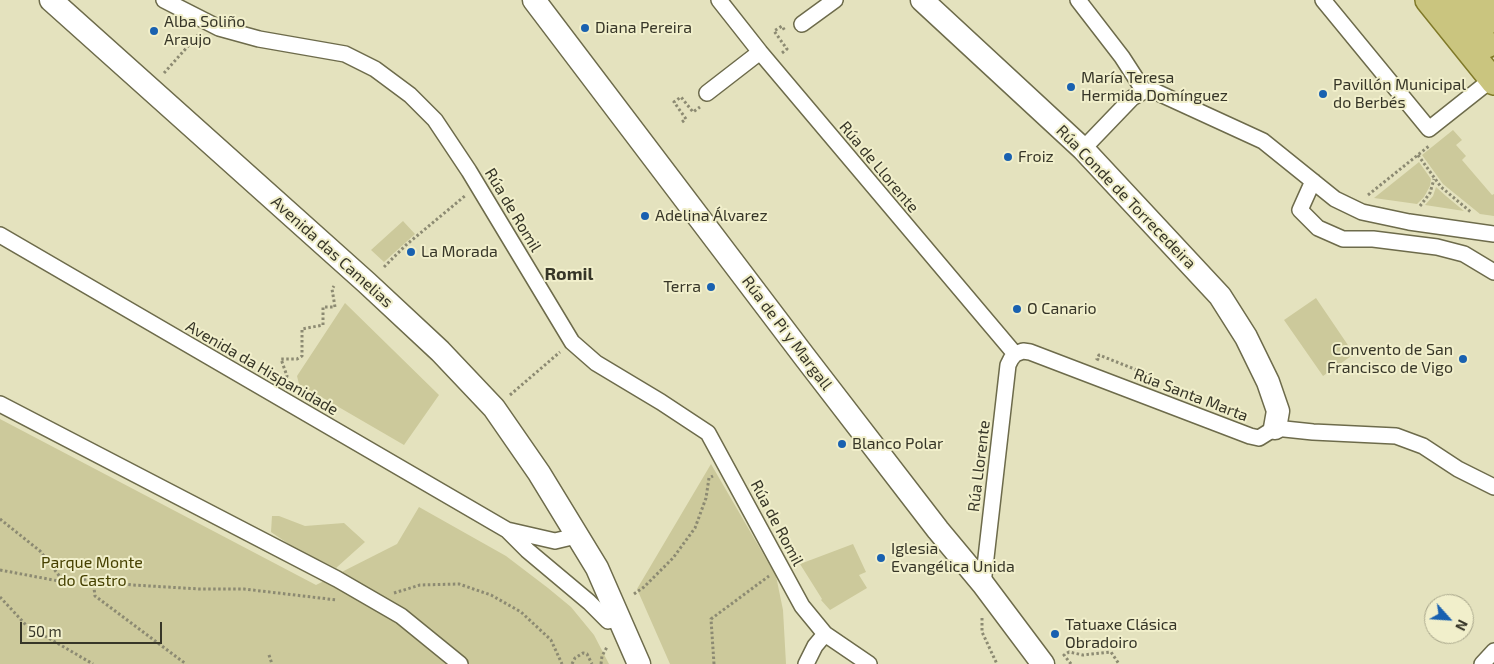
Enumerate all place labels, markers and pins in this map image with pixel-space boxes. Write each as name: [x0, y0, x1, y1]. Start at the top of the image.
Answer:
place label: Alba Soliño Araujo: [164, 12, 245, 50]
place label: Diana Pereira: [595, 18, 692, 38]
marker: Diana Pereira: [579, 22, 591, 34]
marker: Alba Soliño Araujo: [148, 25, 160, 37]
place label: María Teresa Hermida Domínguez: [1081, 68, 1228, 106]
place label: Pavillón Municipal do Berbés: [1333, 75, 1466, 113]
marker: María Teresa Hermida Domínguez: [1065, 81, 1077, 93]
marker: Pavillón Municipal do Berbés: [1317, 88, 1329, 100]
place label: Froiz: [1018, 147, 1054, 167]
marker: Froiz: [1002, 151, 1014, 163]
place label: Adelina Álvarez: [655, 206, 768, 226]
marker: Adelina Álvarez: [639, 210, 651, 222]
place label: La Morada: [421, 242, 498, 262]
marker: La Morada: [405, 246, 417, 258]
place label: Terra: [663, 277, 701, 297]
marker: Terra: [705, 281, 717, 293]
place label: O Canario: [1027, 299, 1097, 319]
marker: O Canario: [1011, 303, 1023, 315]
place label: Convento de San Francisco de Vigo: [1327, 340, 1453, 378]
marker: Convento de San Francisco de Vigo: [1457, 353, 1469, 365]
place label: Blanco Polar: [852, 434, 943, 454]
marker: Blanco Polar: [836, 438, 848, 450]
place label: Iglesia Evangélica Unida: [891, 539, 1015, 577]
marker: Iglesia Evangélica Unida: [875, 552, 887, 564]
place label: Tatuaxe Clásica Obradoiro: [1065, 615, 1177, 653]
marker: Tatuaxe Clásica Obradoiro: [1049, 628, 1061, 640]

